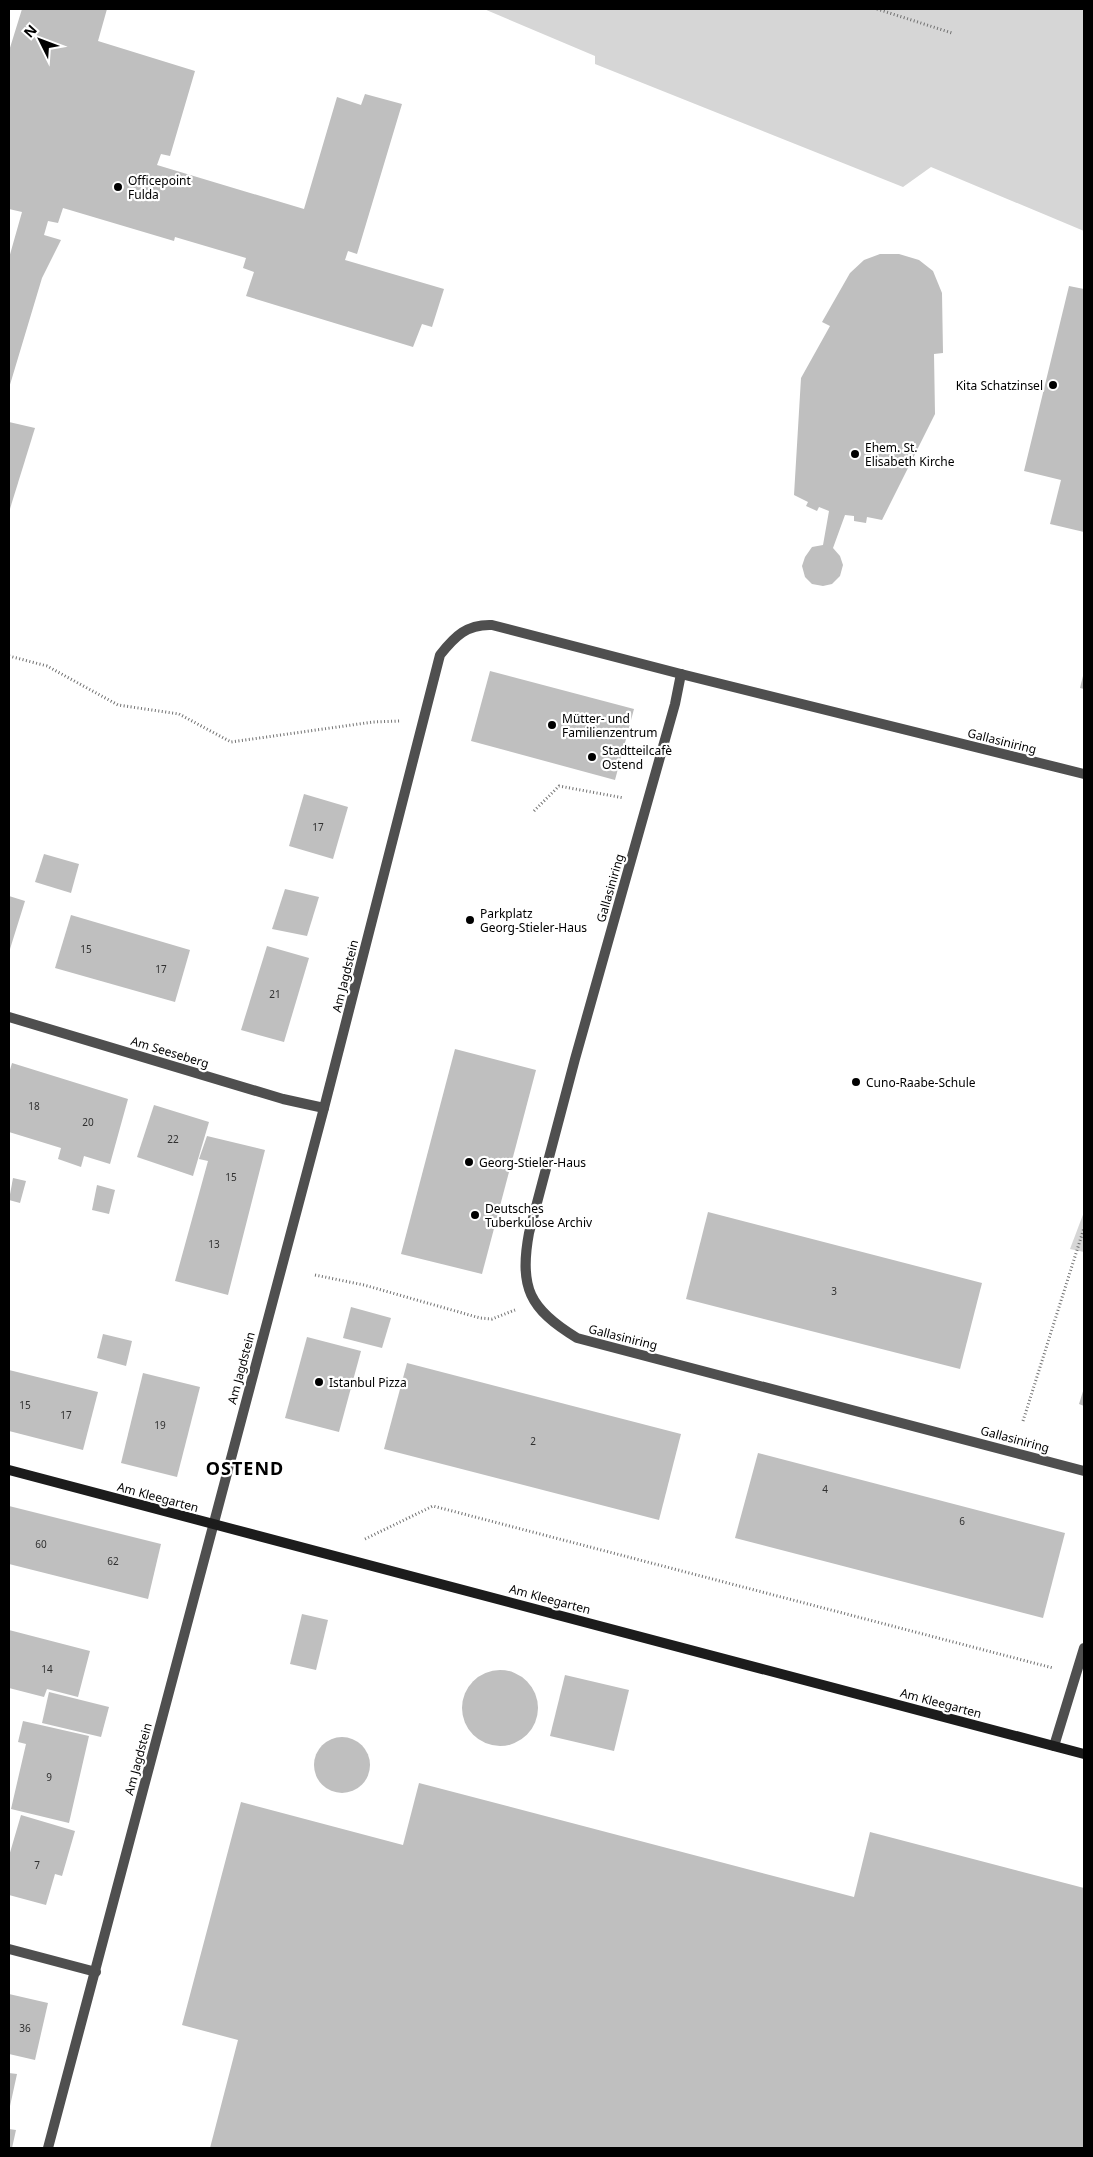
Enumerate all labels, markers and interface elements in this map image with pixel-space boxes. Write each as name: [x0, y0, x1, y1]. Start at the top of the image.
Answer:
north arrow: [15, 15, 65, 65]
text: N: [19, 20, 41, 42]
place label: Officepoint Fulda: [128, 172, 191, 203]
marker: Officepoint Fulda: [112, 181, 124, 193]
place label: Kita Schatzinsel: [956, 377, 1043, 394]
marker: Kita Schatzinsel: [1047, 379, 1059, 391]
place label: Ehem. St. Elisabeth Kirche: [865, 439, 955, 470]
marker: Ehem. St. Elisabeth Kirche: [849, 448, 861, 460]
place label: Mütter- und Familienzentrum: [562, 710, 657, 741]
marker: Mütter- und Familienzentrum: [546, 719, 558, 731]
street label: Gallasiniring: [966, 724, 1038, 758]
place label: Stadtteilcafè Ostend: [602, 742, 672, 773]
marker: Stadtteilcafè Ostend: [586, 751, 598, 763]
house number: 17: [312, 820, 324, 834]
street label: Gallasiniring: [592, 852, 628, 924]
place label: Parkplatz Georg-Stieler-Haus: [480, 905, 587, 936]
marker: Parkplatz Georg-Stieler-Haus: [464, 914, 476, 926]
street label: Am Jagdstein: [328, 938, 362, 1014]
house number: 15: [80, 942, 92, 956]
house number: 17: [155, 962, 167, 976]
house number: 21: [269, 987, 281, 1001]
street label: Am Seeseberg: [129, 1032, 211, 1072]
place label: Cuno-Raabe-Schule: [866, 1074, 976, 1091]
marker: Cuno-Raabe-Schule: [850, 1076, 862, 1088]
house number: 18: [28, 1099, 40, 1113]
house number: 20: [82, 1115, 94, 1129]
house number: 22: [167, 1132, 179, 1146]
place label: Georg-Stieler-Haus: [479, 1154, 586, 1171]
marker: Georg-Stieler-Haus: [463, 1156, 475, 1168]
house number: 15: [225, 1170, 237, 1184]
place label: Deutsches Tuberkulose Archiv: [485, 1200, 593, 1231]
marker: Deutsches Tuberkulose Archiv: [469, 1209, 481, 1221]
house number: 13: [208, 1237, 220, 1251]
house number: 3: [831, 1284, 837, 1298]
street label: Gallasiniring: [587, 1320, 659, 1354]
street label: Am Jagdstein: [223, 1330, 259, 1406]
place label: Istanbul Pizza: [329, 1374, 407, 1391]
marker: Istanbul Pizza: [313, 1376, 325, 1388]
house number: 15: [19, 1398, 31, 1412]
house number: 17: [60, 1408, 72, 1422]
house number: 19: [154, 1418, 166, 1432]
street label: Gallasiniring: [979, 1422, 1051, 1456]
house number: 2: [530, 1434, 536, 1448]
district label: OSTEND: [206, 1456, 284, 1480]
street label: Am Kleegarten: [115, 1478, 201, 1516]
house number: 4: [822, 1482, 828, 1496]
house number: 6: [959, 1514, 965, 1528]
house number: 60: [35, 1537, 47, 1551]
house number: 62: [107, 1554, 119, 1568]
street label: Am Kleegarten: [507, 1580, 593, 1618]
house number: 14: [41, 1662, 53, 1676]
street label: Am Kleegarten: [898, 1684, 984, 1722]
street label: Am Jagdstein: [120, 1721, 156, 1797]
house number: 9: [46, 1770, 52, 1784]
house number: 7: [34, 1858, 40, 1872]
house number: 36: [19, 2021, 31, 2035]

